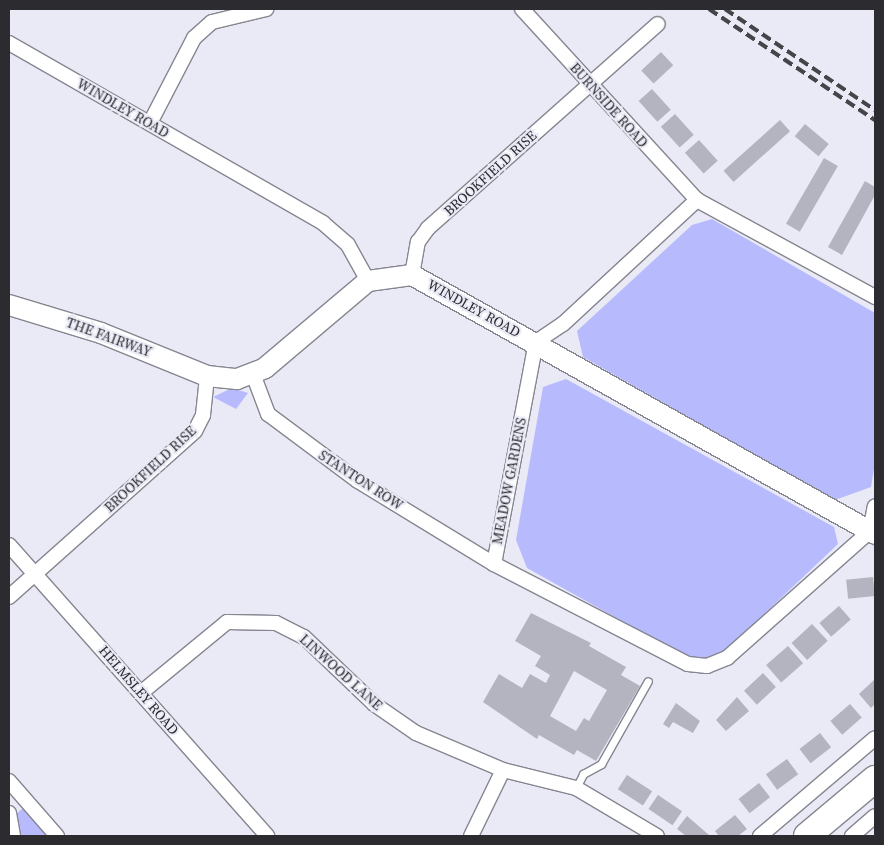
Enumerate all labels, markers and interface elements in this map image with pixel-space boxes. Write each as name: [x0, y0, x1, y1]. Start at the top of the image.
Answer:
street label: BURNSIDE ROAD: [567, 59, 651, 151]
street label: WINDLEY ROAD: [74, 75, 172, 141]
street label: BROOKFIELD RISE: [440, 127, 540, 219]
street label: WINDLEY ROAD: [424, 275, 524, 341]
street label: THE FAIRWAY: [64, 314, 154, 360]
street label: MEADOW GARDENS: [488, 416, 530, 546]
street label: BROOKFIELD RISE: [101, 422, 199, 516]
street label: STANTON ROW: [316, 446, 406, 514]
street label: LINWOOD LANE: [296, 631, 386, 713]
street label: HELMSLEY ROAD: [96, 642, 182, 738]

